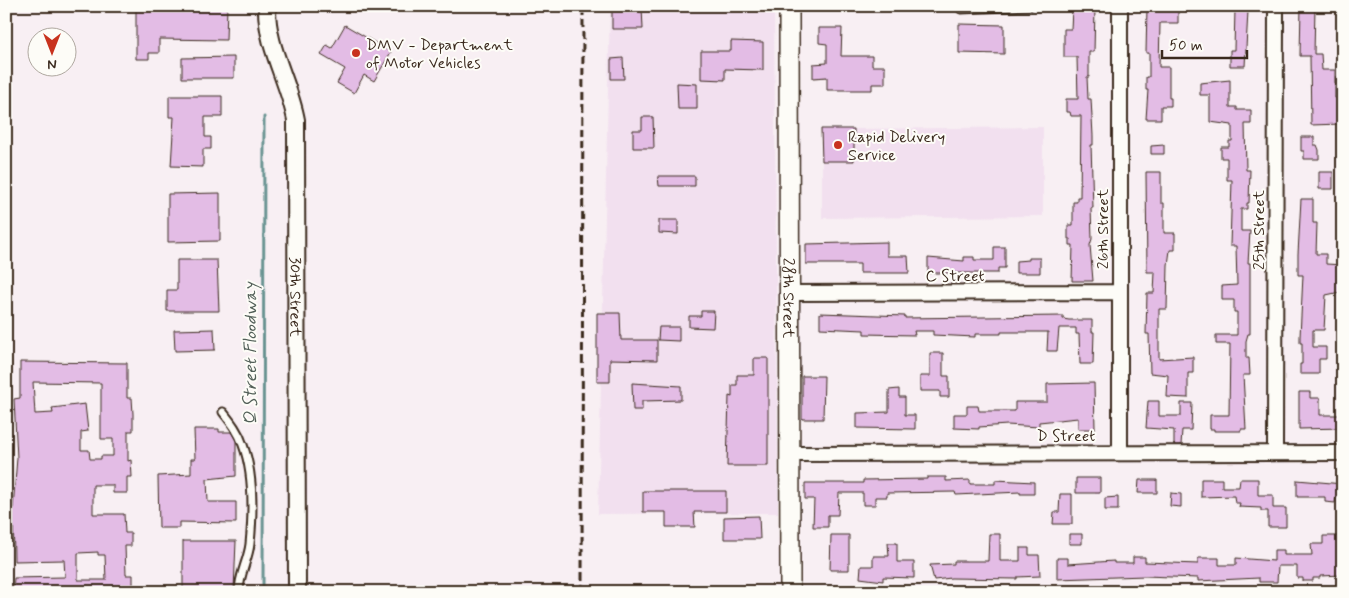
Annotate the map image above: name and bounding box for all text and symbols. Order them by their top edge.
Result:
north arrow [28,28,78,78]
scale bar [1162,28,1246,60]
place label: DMV - Department of Motor Vehicles [366,35,513,74]
text: 50 m [1169,36,1203,56]
marker: DMV - Department of Motor Vehicles [350,47,362,59]
text: N [47,55,57,73]
place label: Rapid Delivery Service [848,127,945,166]
marker: Rapid Delivery Service [832,139,844,151]
street label: 26th Street [1093,188,1114,269]
street label: 25th Street [1249,189,1270,270]
street label: 30th Street [284,257,305,337]
street label: 28th Street [777,258,799,339]
street label: C Street [926,266,984,287]
water label: Q Street Floodway [239,281,263,426]
street label: D Street [1037,426,1095,447]

